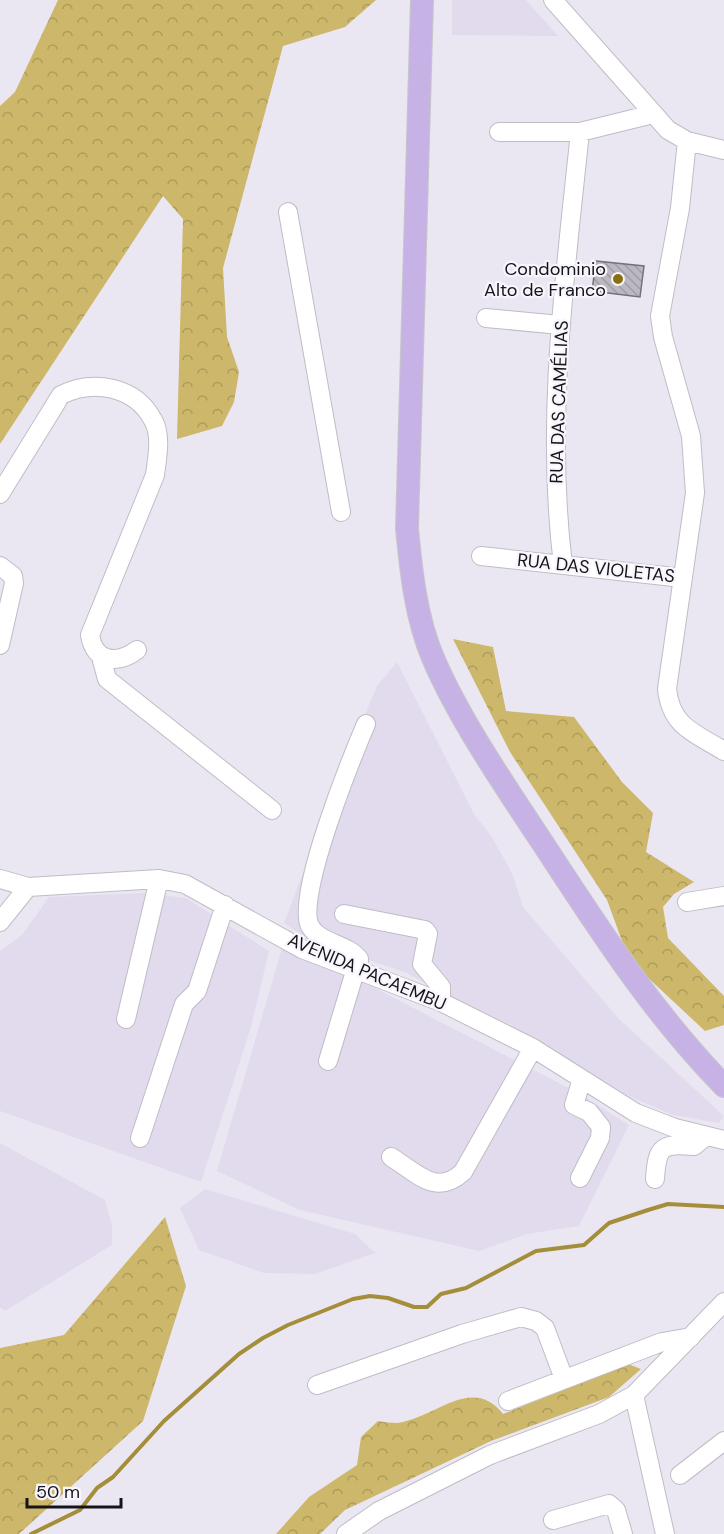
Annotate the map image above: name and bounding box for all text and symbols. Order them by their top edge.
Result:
place label: Condominio Alto de Franco [484,257,606,302]
marker: Condominio Alto de Franco [611,272,625,286]
street label: RUA DAS CAMÉLIAS [544,320,574,484]
street label: RUA DAS VIOLETAS [516,548,676,588]
street label: AVENIDA PACAEMBU [284,928,450,1016]
scale bar [27,1471,122,1509]
text: 50 m [36,1480,80,1504]

